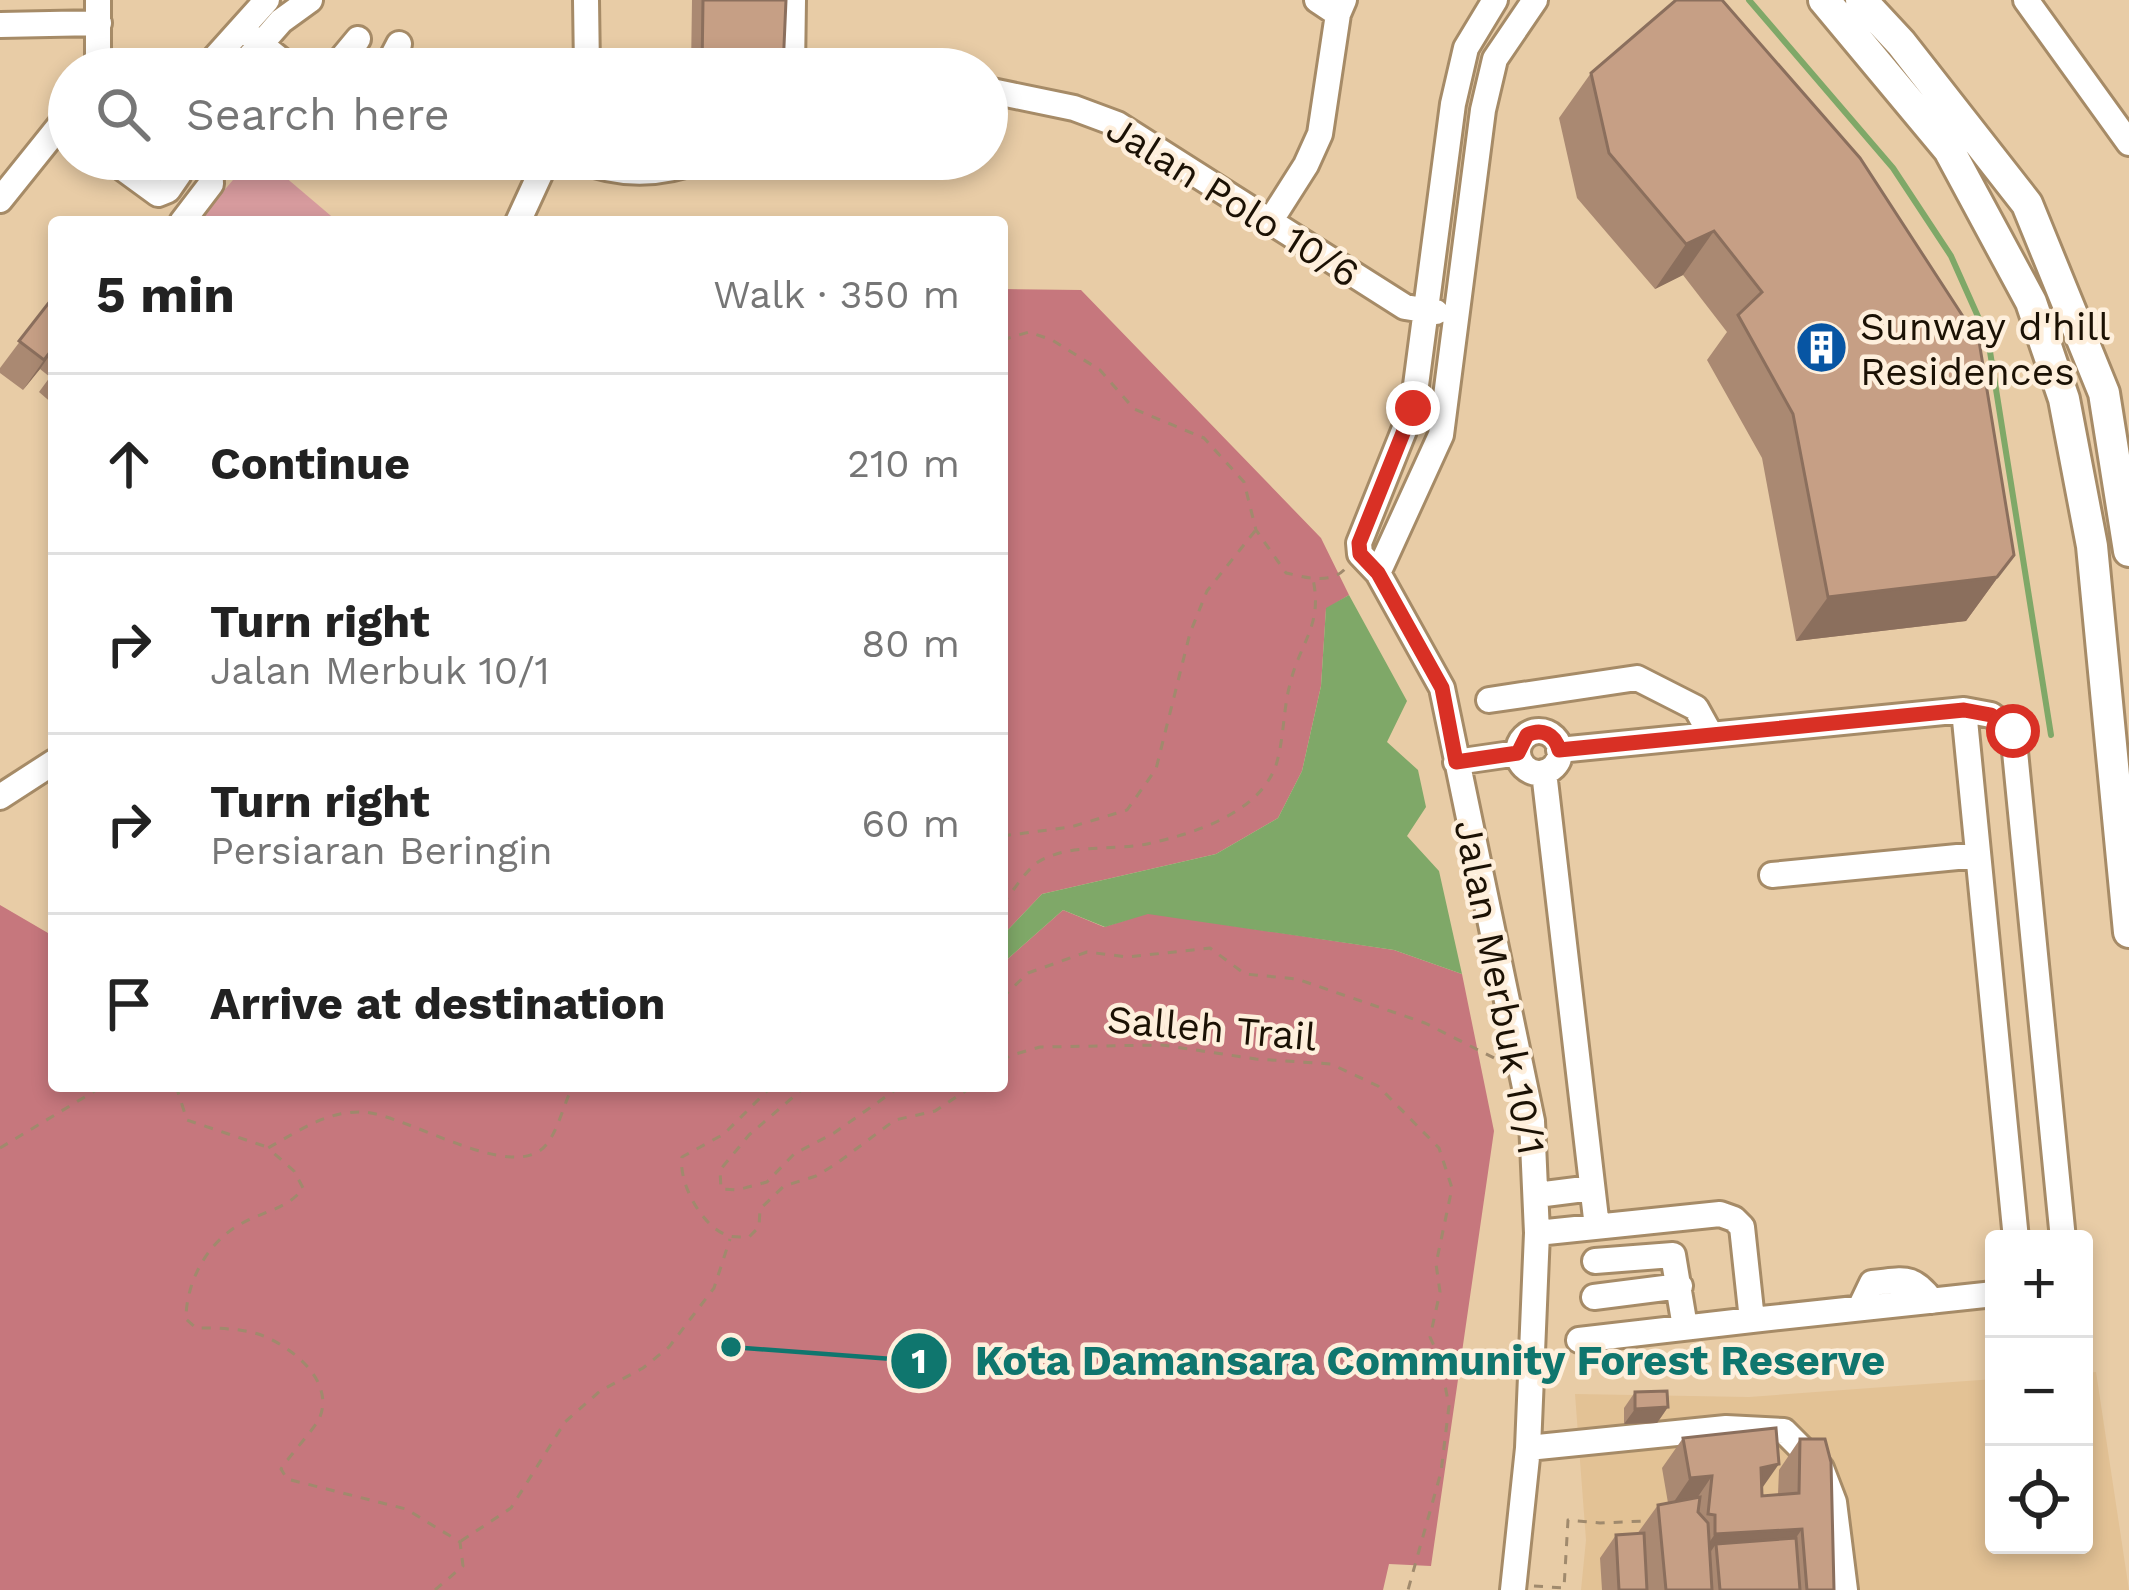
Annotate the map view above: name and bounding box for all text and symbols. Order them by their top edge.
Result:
search box [48,48,1008,180]
icon: search [90,81,156,147]
text: Search here [186,88,450,141]
street label: Jalan Polo 10/6 [1099,105,1367,297]
text: 5 min [96,265,235,324]
text: Walk · 350 m [713,272,960,317]
place label: Sunway d'hill Residences [1860,304,2110,394]
building icon: Sunway d'hill Residences [1793,320,1849,376]
route end [1386,381,1440,435]
icon: ahead [96,431,162,497]
text: Continue [210,437,410,490]
text: 210 m [847,441,960,486]
text: Turn right [210,595,430,648]
icon: right [96,611,162,677]
text: 80 m [861,621,960,666]
text: Jalan Merbuk 10/1 [210,648,550,693]
route start [1986,704,2040,758]
text: Turn right [210,775,430,828]
icon: right [96,791,162,857]
text: 60 m [862,801,960,846]
street label: Jalan Merbuk 10/1 [1445,816,1555,1158]
text: Persiaran Beringin [210,828,553,873]
icon: arrive [96,971,162,1037]
text: Arrive at destination [210,977,665,1030]
street label: Salleh Trail [1105,996,1319,1060]
map controls [1985,1230,2093,1554]
button: + [1985,1230,2093,1338]
callout: Kota Damansara Community Forest Reserve [889,1322,1910,1400]
text: Kota Damansara Community Forest Reserve [975,1336,1885,1385]
button: − [1985,1338,2093,1446]
text: 1 [911,1340,927,1382]
button: locate [1985,1446,2093,1554]

